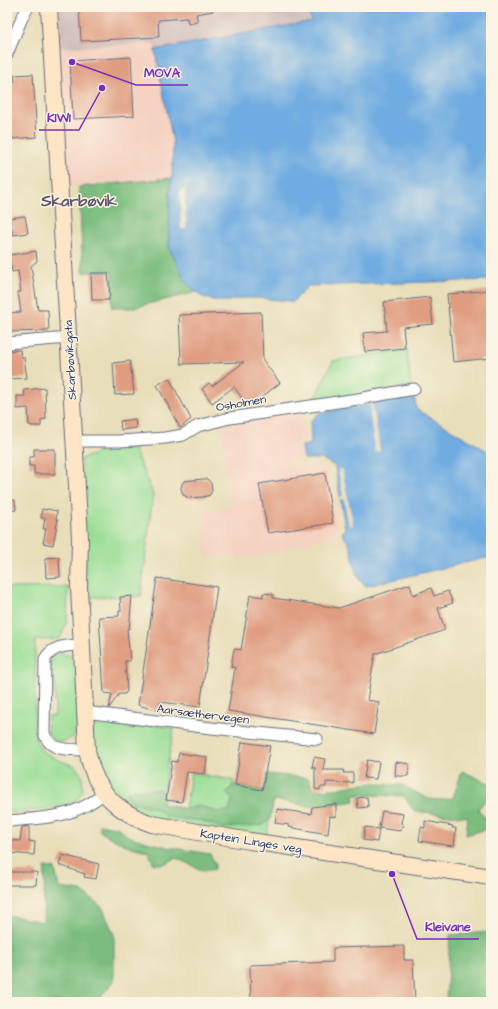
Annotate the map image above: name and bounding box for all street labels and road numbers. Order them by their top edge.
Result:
street label: Skarbøvikgata [60,320,82,400]
street label: Osholmen [215,391,267,416]
street label: Aarsæthervegen [156,700,250,730]
street label: Kaptein Linges veg [199,825,303,859]

